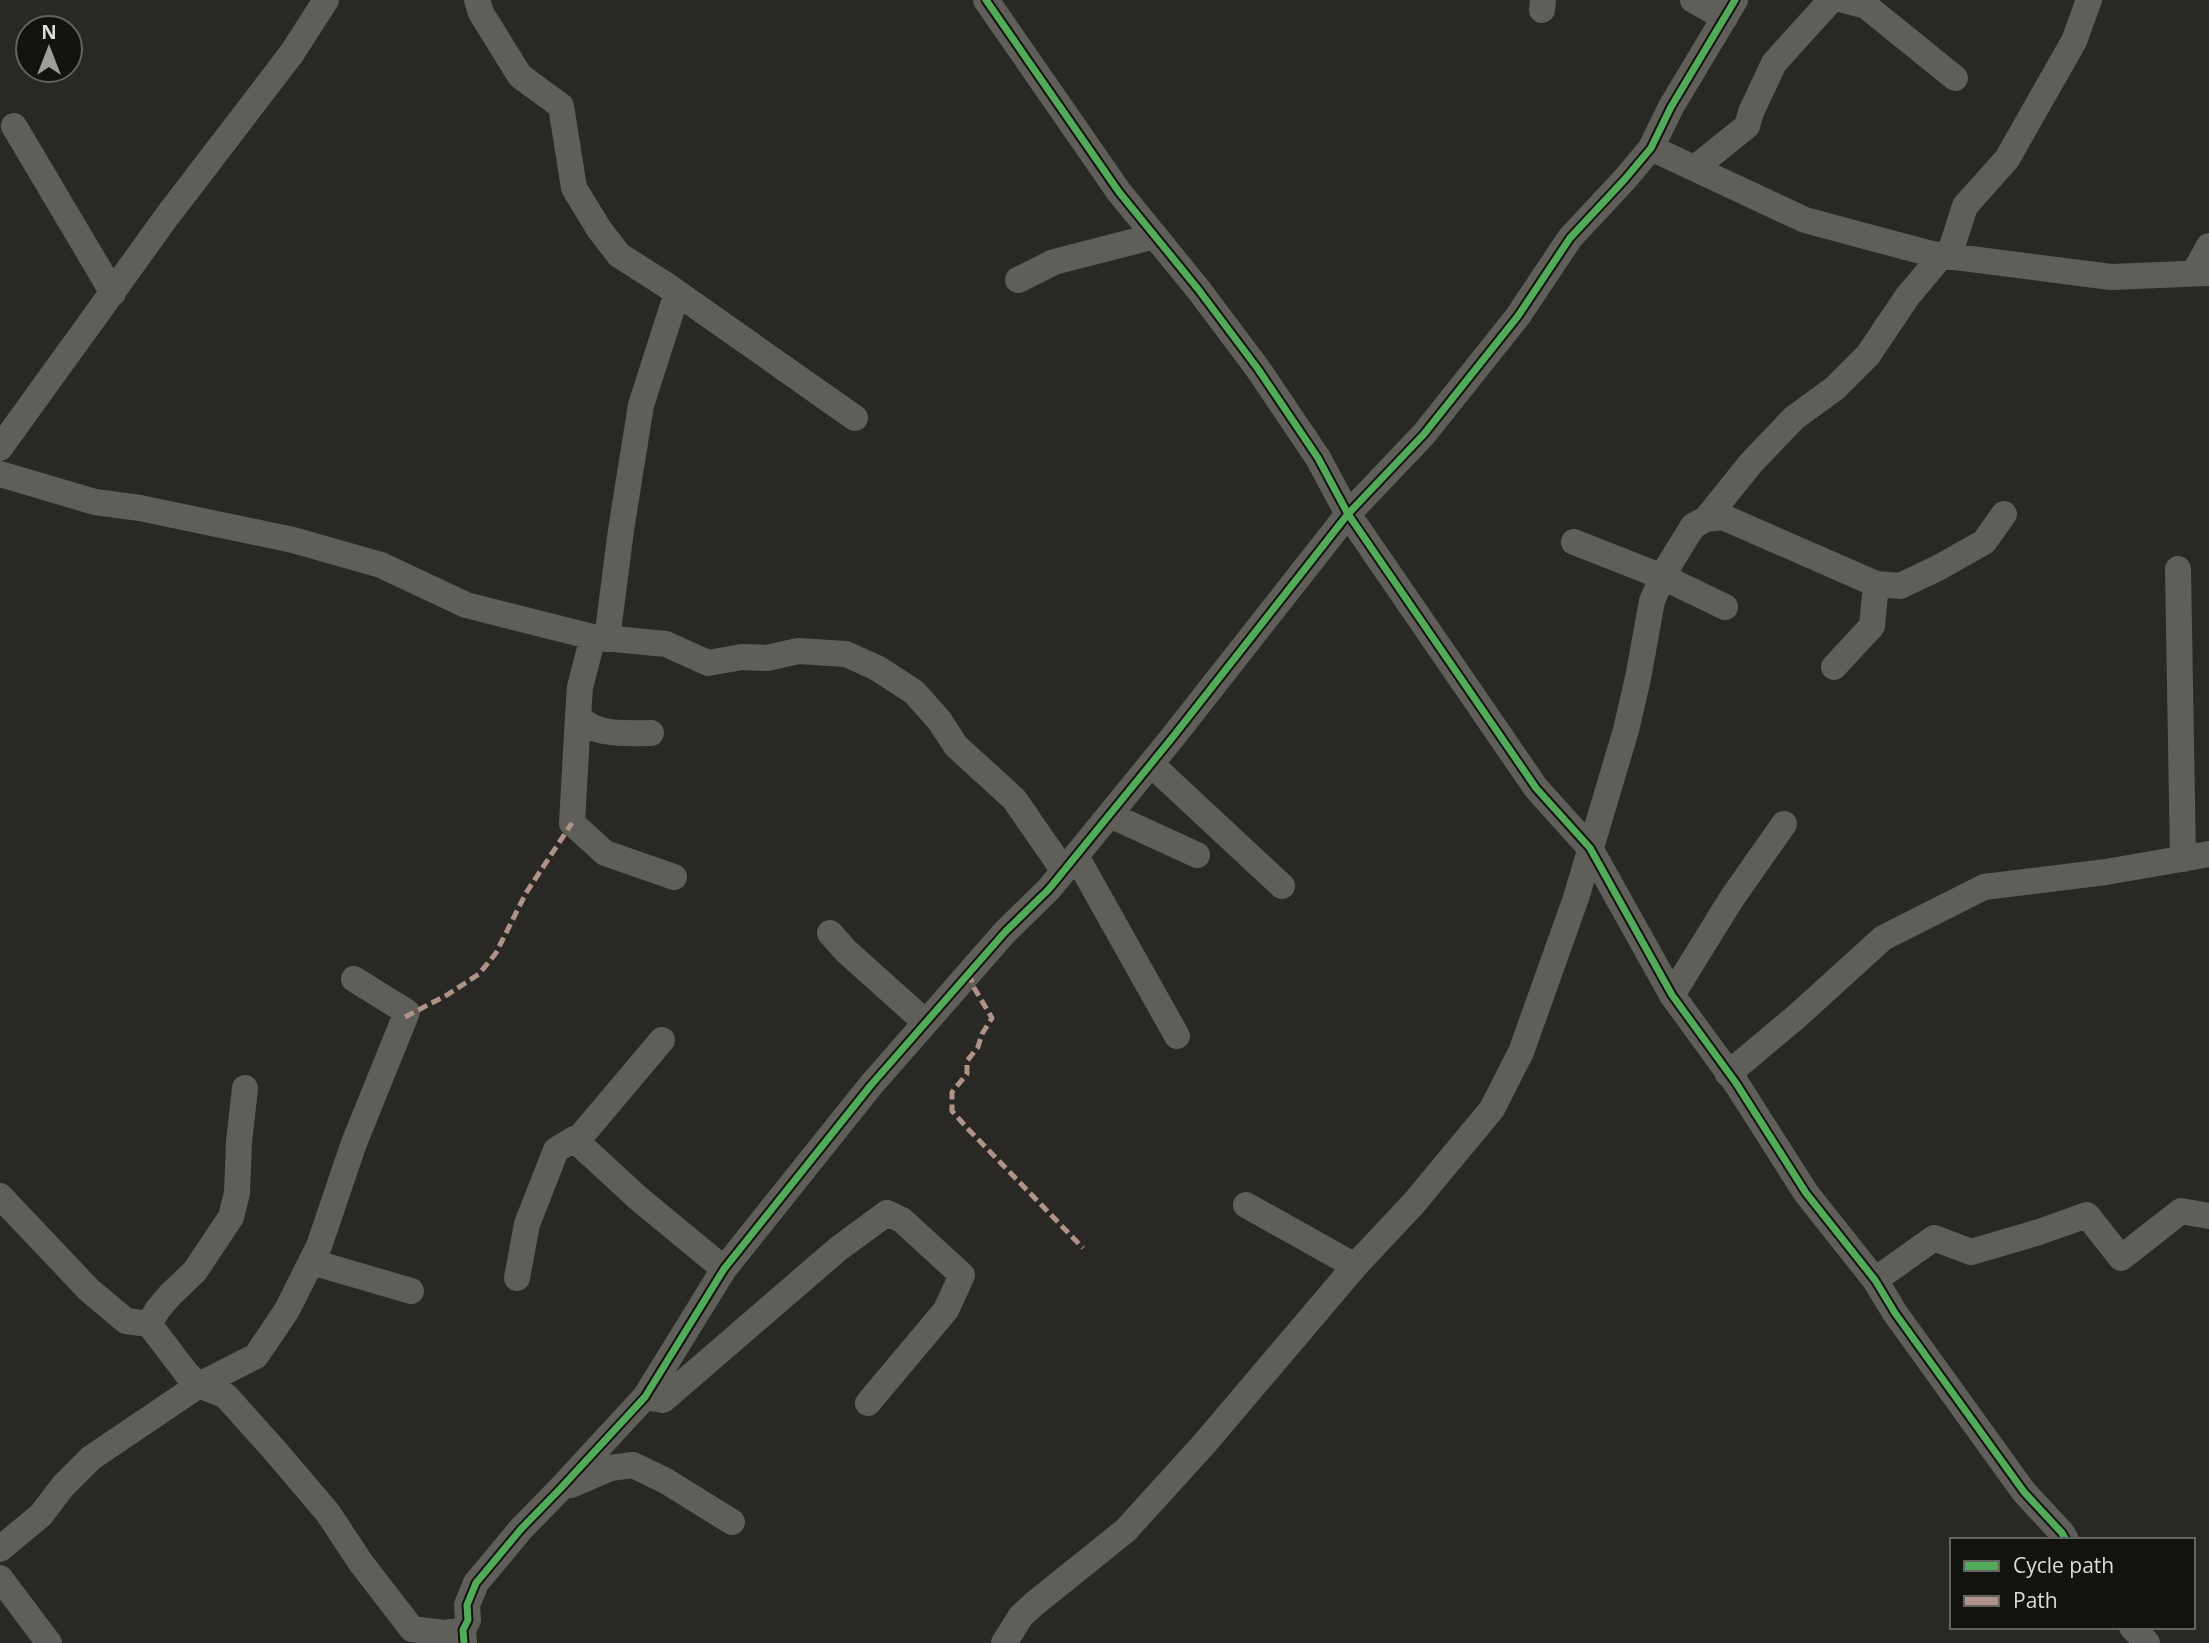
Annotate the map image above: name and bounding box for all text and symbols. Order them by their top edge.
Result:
north arrow [14,14,84,84]
text: N [41,19,57,45]
legend [1950,1538,2195,1629]
text: Cycle path [2013,1551,2114,1579]
text: Path [2013,1586,2058,1614]

